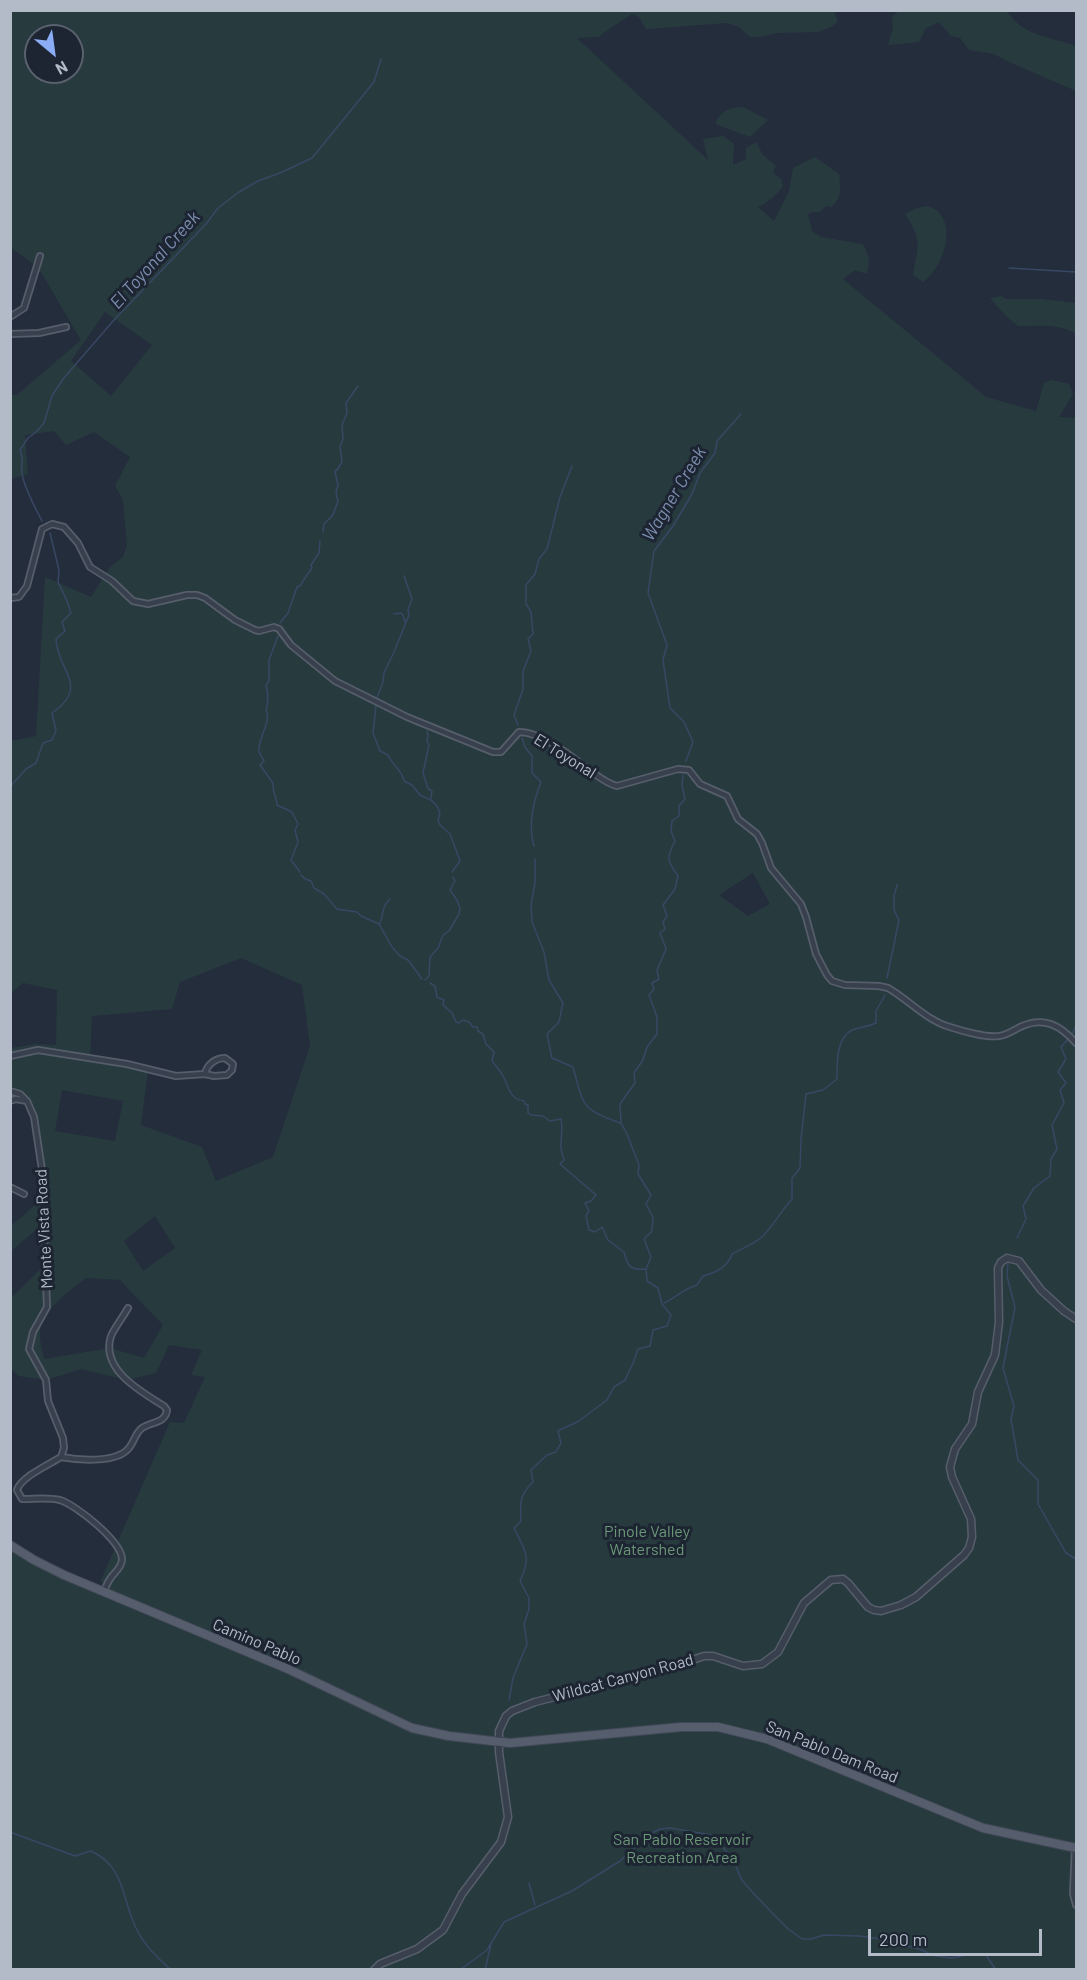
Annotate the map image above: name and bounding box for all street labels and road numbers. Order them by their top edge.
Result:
street label: El Toyonal [531,730,599,782]
street label: Monte Vista Road [31,1169,57,1289]
street label: Camino Pablo [210,1615,304,1669]
street label: Wildcat Canyon Road [550,1650,696,1706]
street label: San Pablo Dam Road [763,1717,901,1787]

